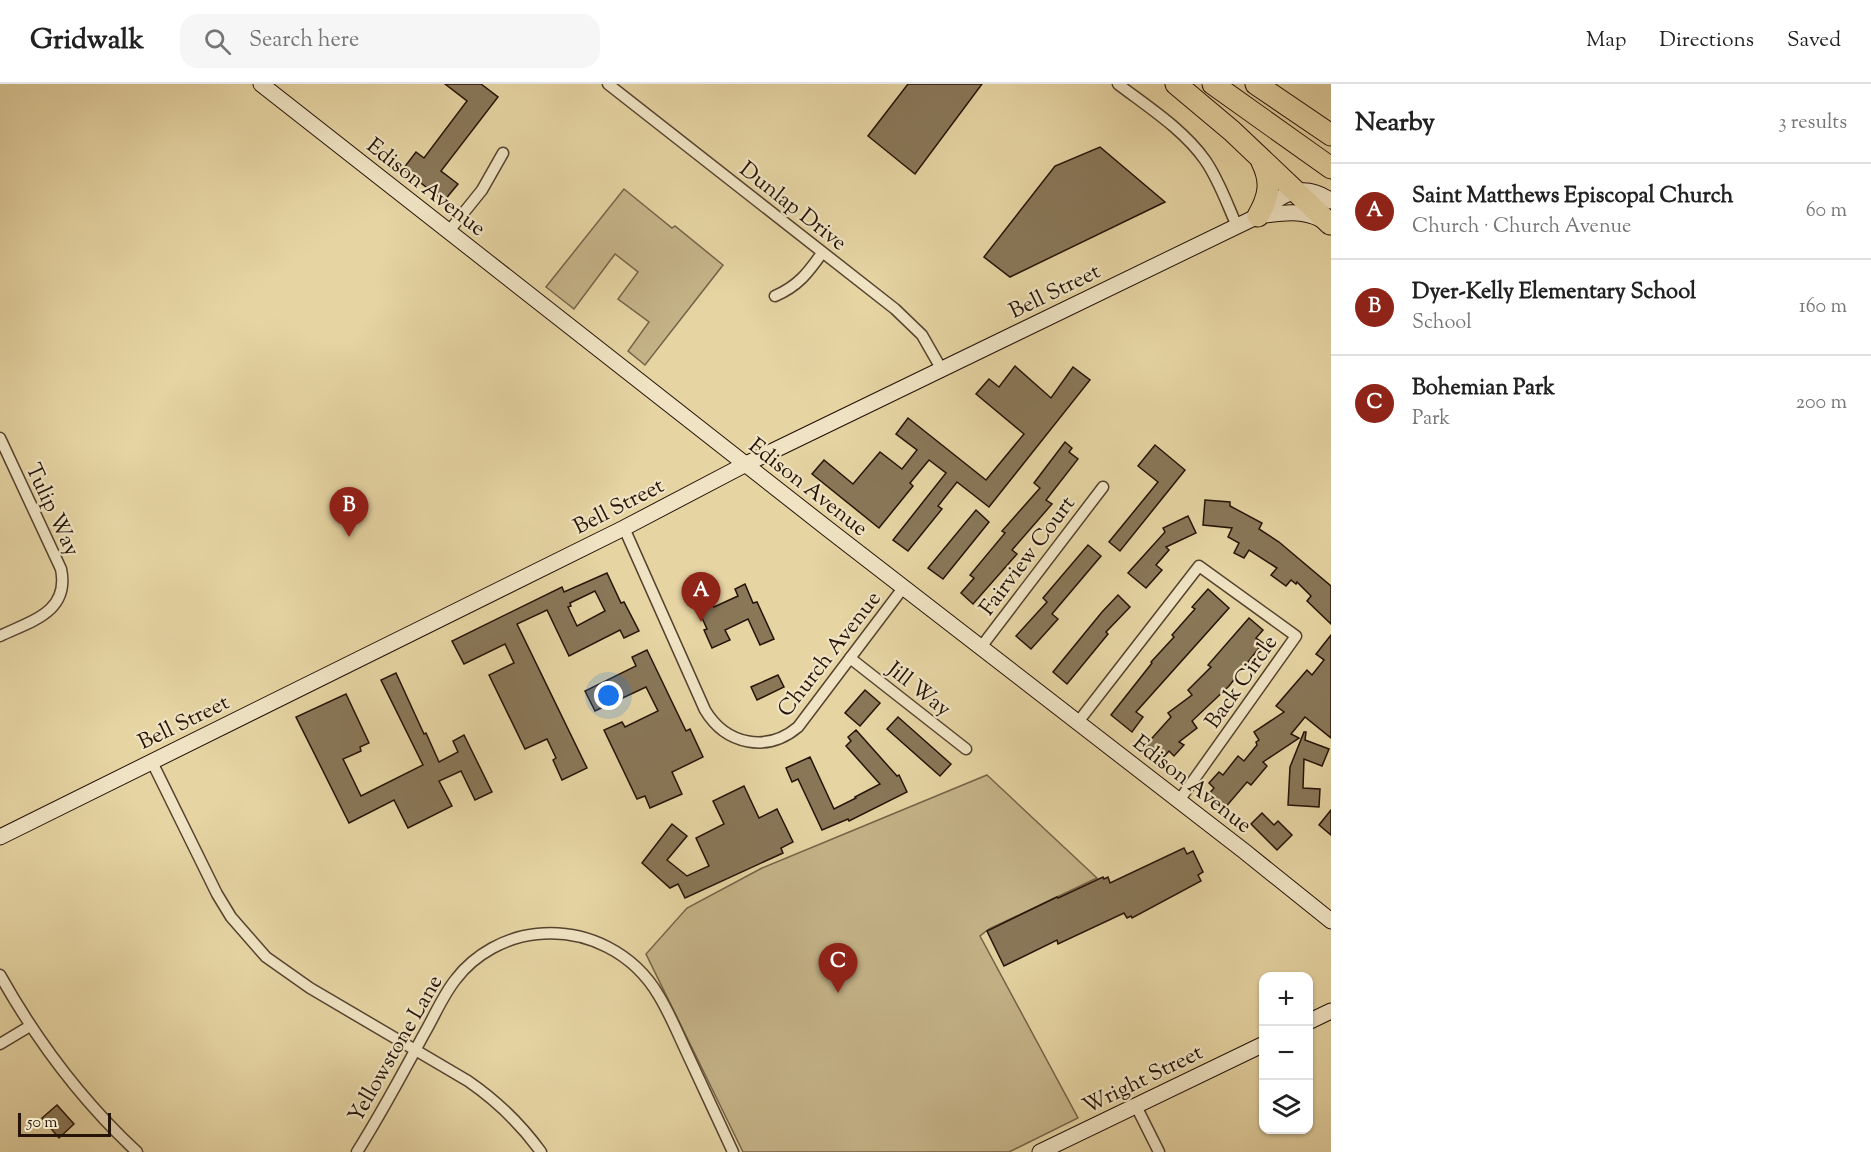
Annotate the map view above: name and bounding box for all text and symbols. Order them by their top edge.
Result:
search box [180,14,600,68]
text: Gridwalk [30,21,144,61]
icon: search [201,25,234,58]
text: Search here [249,25,359,57]
text: Map [1586,26,1626,56]
text: Directions [1659,26,1754,56]
text: Saved [1787,26,1841,56]
text: Nearby [1355,105,1435,142]
text: 3 results [1778,109,1847,138]
street label: Edison Avenue [359,131,492,245]
street label: Dunlap Drive [731,155,853,260]
text: Saint Matthews Episcopal Church [1412,181,1734,213]
text: A [1366,197,1383,226]
text: 60 m [1806,197,1847,226]
text: Church · Church Avenue [1412,213,1631,242]
street label: Bell Street [1004,257,1107,329]
text: Dyer-Kelly Elementary School [1412,277,1696,309]
text: B [1368,293,1381,322]
text: 160 m [1799,293,1847,322]
text: School [1412,309,1472,338]
text: Bohemian Park [1412,373,1555,405]
text: C [1366,389,1383,418]
text: 200 m [1796,389,1847,418]
text: Park [1412,405,1450,434]
street label: Edison Avenue [741,431,874,545]
street label: Tulip Way [16,459,87,562]
street label: Bell Street [569,471,671,544]
pin: B [330,488,368,537]
street label: Fairview Court [973,490,1084,623]
pin: A [682,572,720,622]
street label: Church Avenue [771,585,890,725]
street label: Back Circle [1198,629,1287,736]
street label: Jill Way [879,655,957,726]
your location [594,681,623,710]
street label: Bell Street [133,688,236,760]
street label: Edison Avenue [1125,728,1258,842]
pin: C [818,944,858,993]
street label: Yellowstone Lane [341,970,452,1129]
map controls [1259,972,1313,1134]
button: + [1259,972,1313,1026]
button: − [1259,1026,1313,1080]
street label: Wright Street [1078,1038,1209,1124]
button: layers [1259,1080,1313,1134]
scale bar [18,1110,111,1138]
text: 50 m [27,1112,58,1135]

